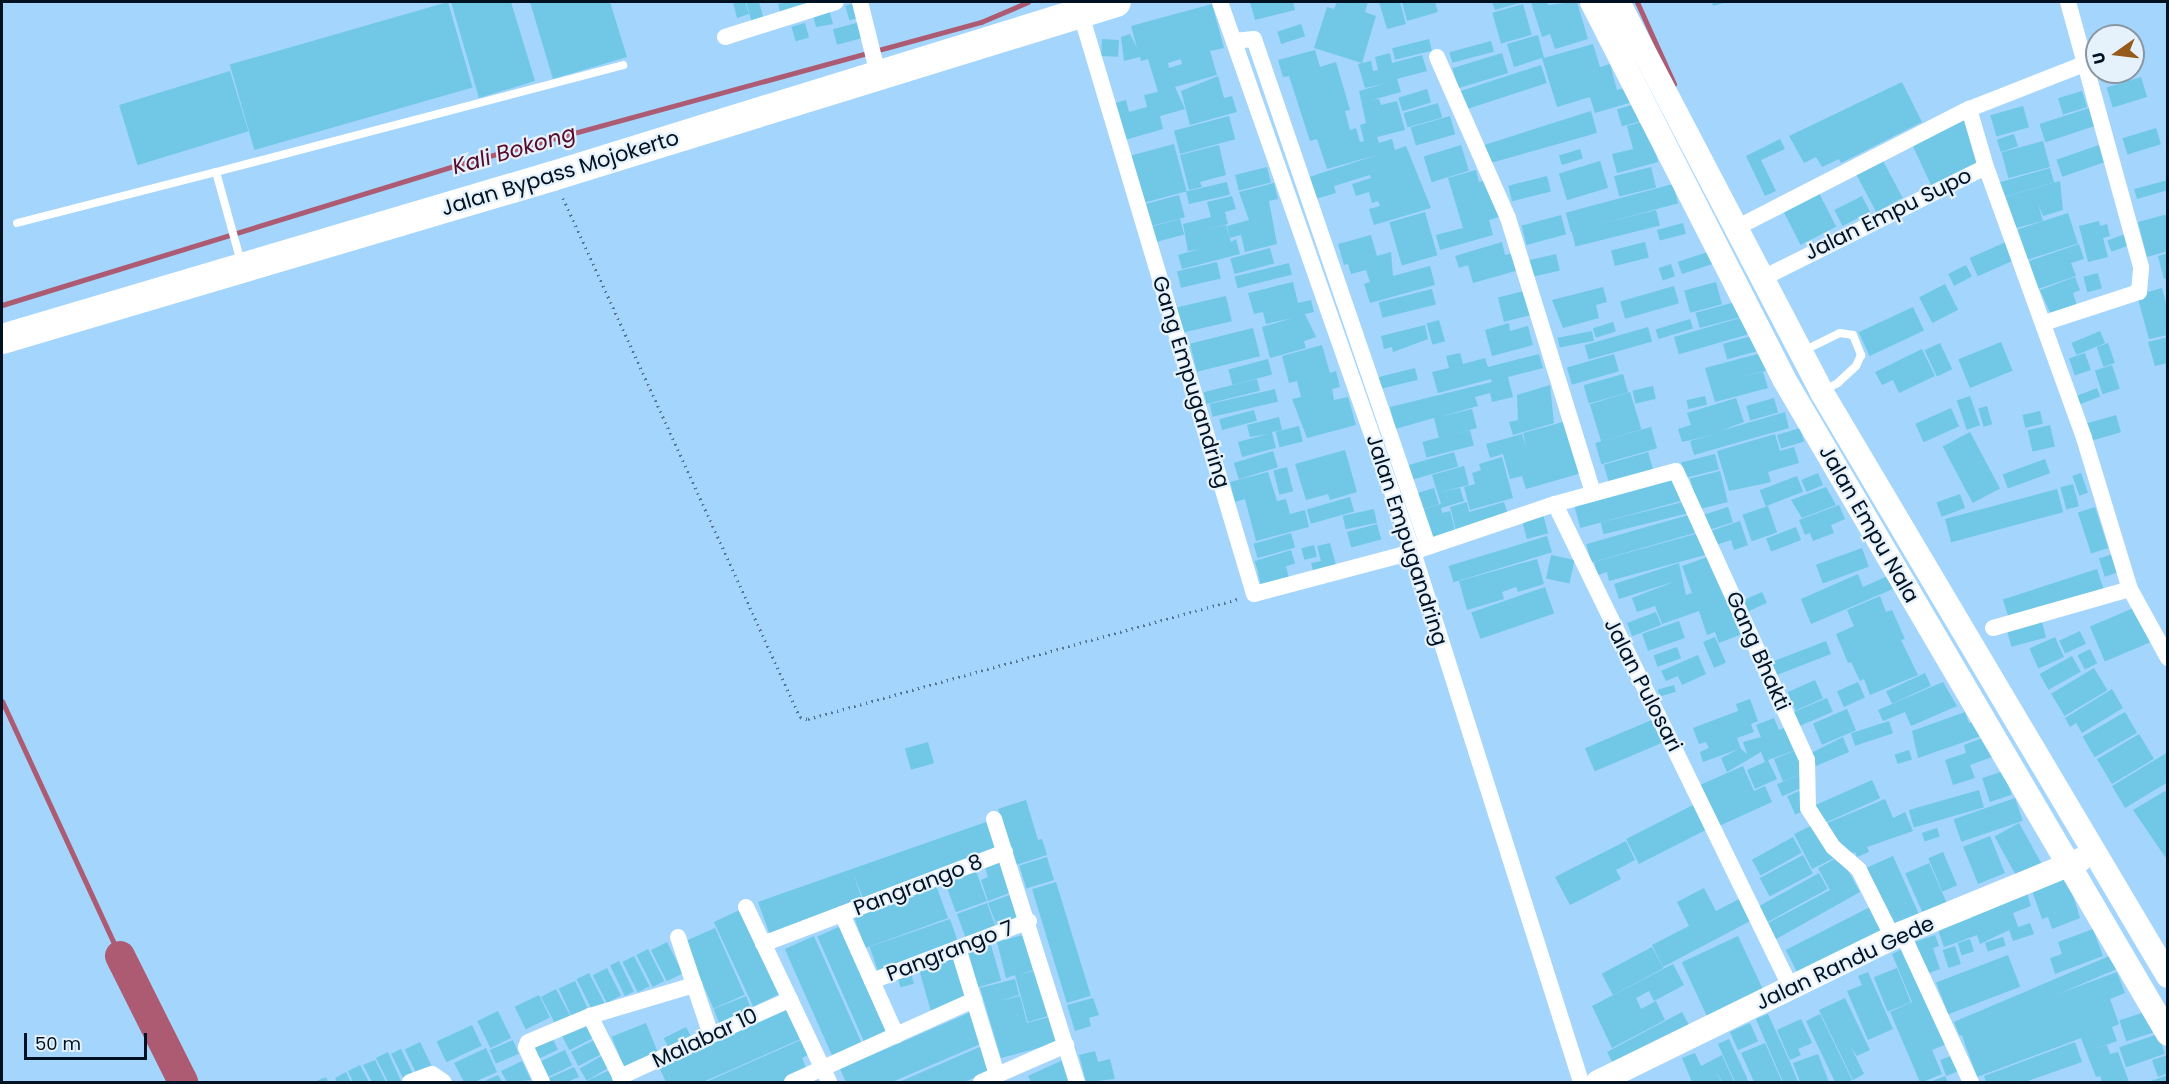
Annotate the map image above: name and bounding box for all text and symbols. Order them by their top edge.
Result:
north arrow [2085,24,2145,84]
text: U [2086,50,2112,66]
water label: Kali Bokong [449,120,579,180]
street label: Jalan Bypass Mojokerto [438,125,682,221]
street label: Jalan Empu Supo [1800,163,1976,265]
street label: Gang Empugandring [1147,273,1235,491]
street label: Jalan Empugandring [1361,431,1453,649]
street label: Jalan Empu Nala [1814,441,1924,607]
street label: Gang Bhakti [1720,587,1796,715]
street label: Jalan Pulosari [1599,614,1687,756]
street label: Pangrango 8 [850,849,986,921]
street label: Jalan Randu Gede [1752,911,1938,1015]
street label: Pangrango 7 [883,915,1017,987]
street label: Malabar 10 [648,1003,762,1073]
scale bar [27,1021,150,1059]
text: 50 m [35,1031,81,1056]

